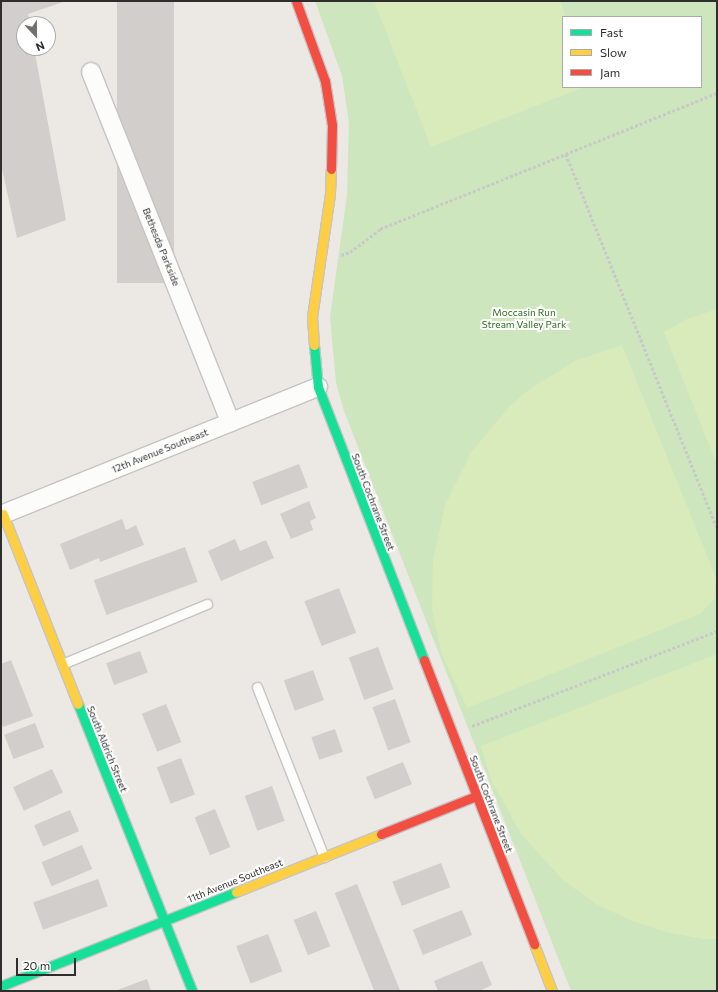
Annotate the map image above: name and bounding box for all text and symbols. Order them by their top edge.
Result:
north arrow [16,16,56,56]
legend [562,16,702,88]
text: Fast [600,25,623,39]
text: N [34,39,47,54]
text: Slow [600,45,627,59]
text: Jam [600,65,620,79]
street label: Bethesda Parkside [140,206,182,288]
park label: Moccasin Run Stream Valley Park [482,306,566,330]
street label: 12th Avenue Southeast [110,426,210,476]
street label: South Cochrane Street [349,452,397,552]
street label: South Aldrich Street [84,704,130,794]
street label: South Cochrane Street [467,754,515,854]
street label: 11th Avenue Southeast [185,856,285,906]
scale bar [18,950,78,976]
text: 20 m [23,958,50,972]

